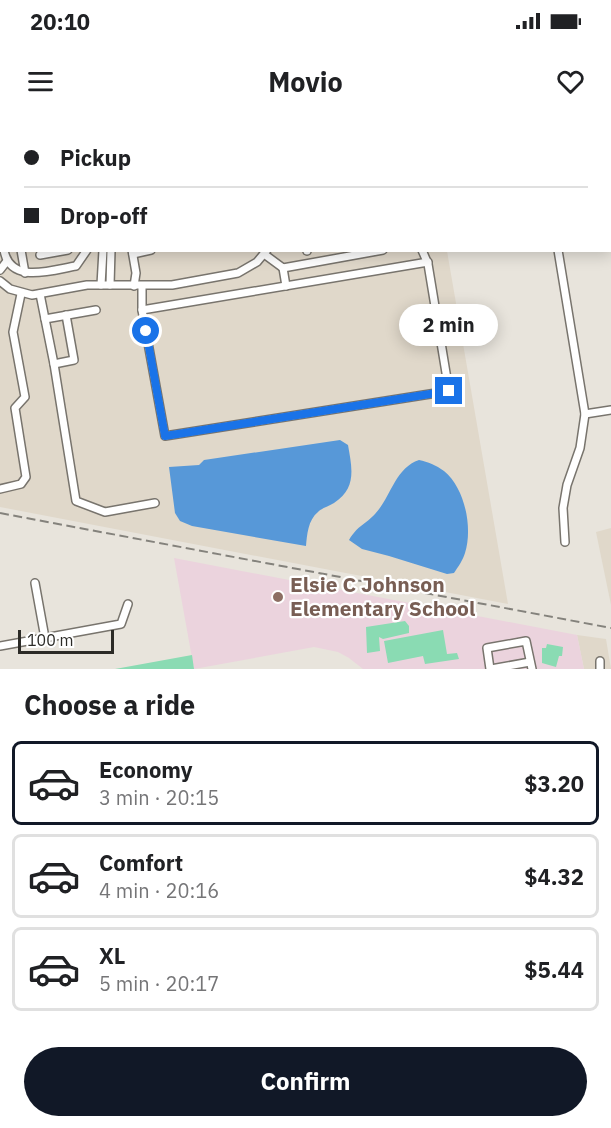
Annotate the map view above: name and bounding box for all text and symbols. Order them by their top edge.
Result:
text: 20:10 [30,7,90,36]
text: Movio [268,64,343,99]
icon: menu [24,65,57,98]
icon: heart [554,65,587,98]
text: Pickup [60,143,131,172]
text: Drop-off [60,201,147,230]
callout: 2 min [400,304,498,346]
text: 2 min [422,311,475,338]
route start [132,317,159,344]
route end [435,377,462,404]
place label: Elsie C Johnson Elementary School [290,570,475,622]
marker: Elsie C Johnson Elementary School [271,590,285,604]
scale bar [18,627,114,654]
text: 100 m [27,630,74,650]
text: Choose a ride [24,687,195,722]
text: Economy [99,755,193,784]
icon: car [27,756,81,810]
text: $3.20 [524,769,584,798]
text: 3 min · 20:15 [99,784,219,811]
text: Comfort [99,848,183,877]
icon: car [27,849,81,903]
text: $4.32 [524,862,584,891]
text: 4 min · 20:16 [99,877,219,904]
text: XL [99,941,125,970]
icon: car [27,942,81,996]
text: $5.44 [524,955,584,984]
text: 5 min · 20:17 [99,970,219,997]
button: Confirm [24,1047,587,1116]

